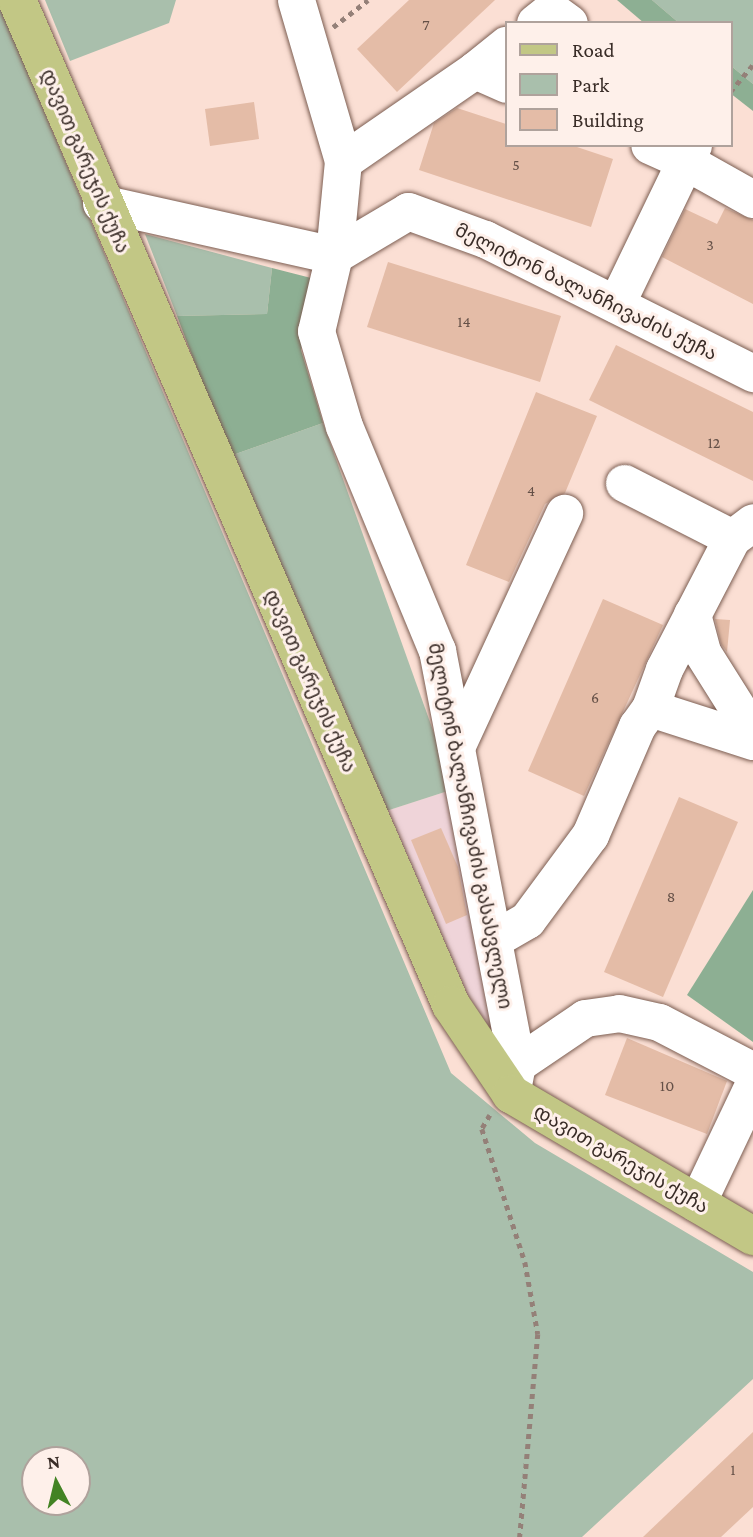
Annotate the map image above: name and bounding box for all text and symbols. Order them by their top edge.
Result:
house number: 7 [422,15,430,35]
legend [504,21,732,147]
text: Road [572,38,615,62]
street label: დავით გარეჯის ქუჩა [36,66,134,256]
text: Park [572,73,609,97]
text: Building [572,108,644,132]
house number: 5 [512,155,520,175]
street label: მელიტონ ბალანჩივაძის ქუჩა [451,219,721,365]
house number: 3 [706,235,714,255]
house number: 14 [457,312,471,332]
house number: 12 [708,433,720,453]
house number: 4 [527,481,535,501]
street label: დავით გარეჯის ქუჩა [259,586,361,776]
street label: მელიტონ ბალანჩივაძის გასასვლელი [423,641,517,1011]
house number: 6 [591,688,599,708]
house number: 8 [667,887,675,907]
house number: 10 [660,1076,674,1096]
street label: დავით გარეჯის ქუჩა [530,1100,712,1218]
north arrow [21,1446,91,1516]
text: N [46,1450,61,1473]
house number: 1 [730,1460,736,1480]

